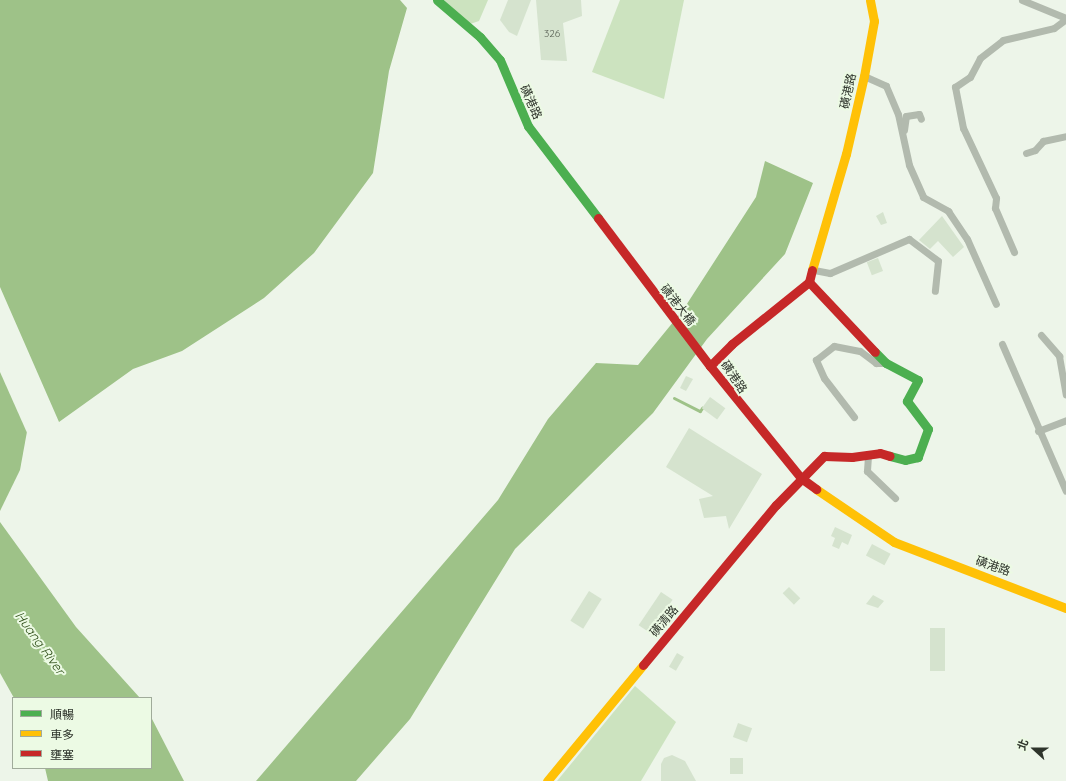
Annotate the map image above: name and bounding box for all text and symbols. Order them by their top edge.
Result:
house number: 326 [544,28,560,40]
street label: 磺港路 [837,72,859,110]
street label: 磺港路 [517,83,545,121]
street label: 磺港大橋 [658,282,698,328]
street label: 磺港路 [718,358,750,396]
street label: 磺港路 [974,553,1012,579]
street label: 磺清路 [647,603,681,639]
water label: Huang River [12,608,68,678]
legend [12,697,152,769]
text: 順暢 [50,707,74,722]
text: 車多 [50,727,74,742]
north arrow [1014,729,1054,769]
text: 北 [1014,737,1031,752]
text: 壅塞 [50,747,74,762]

